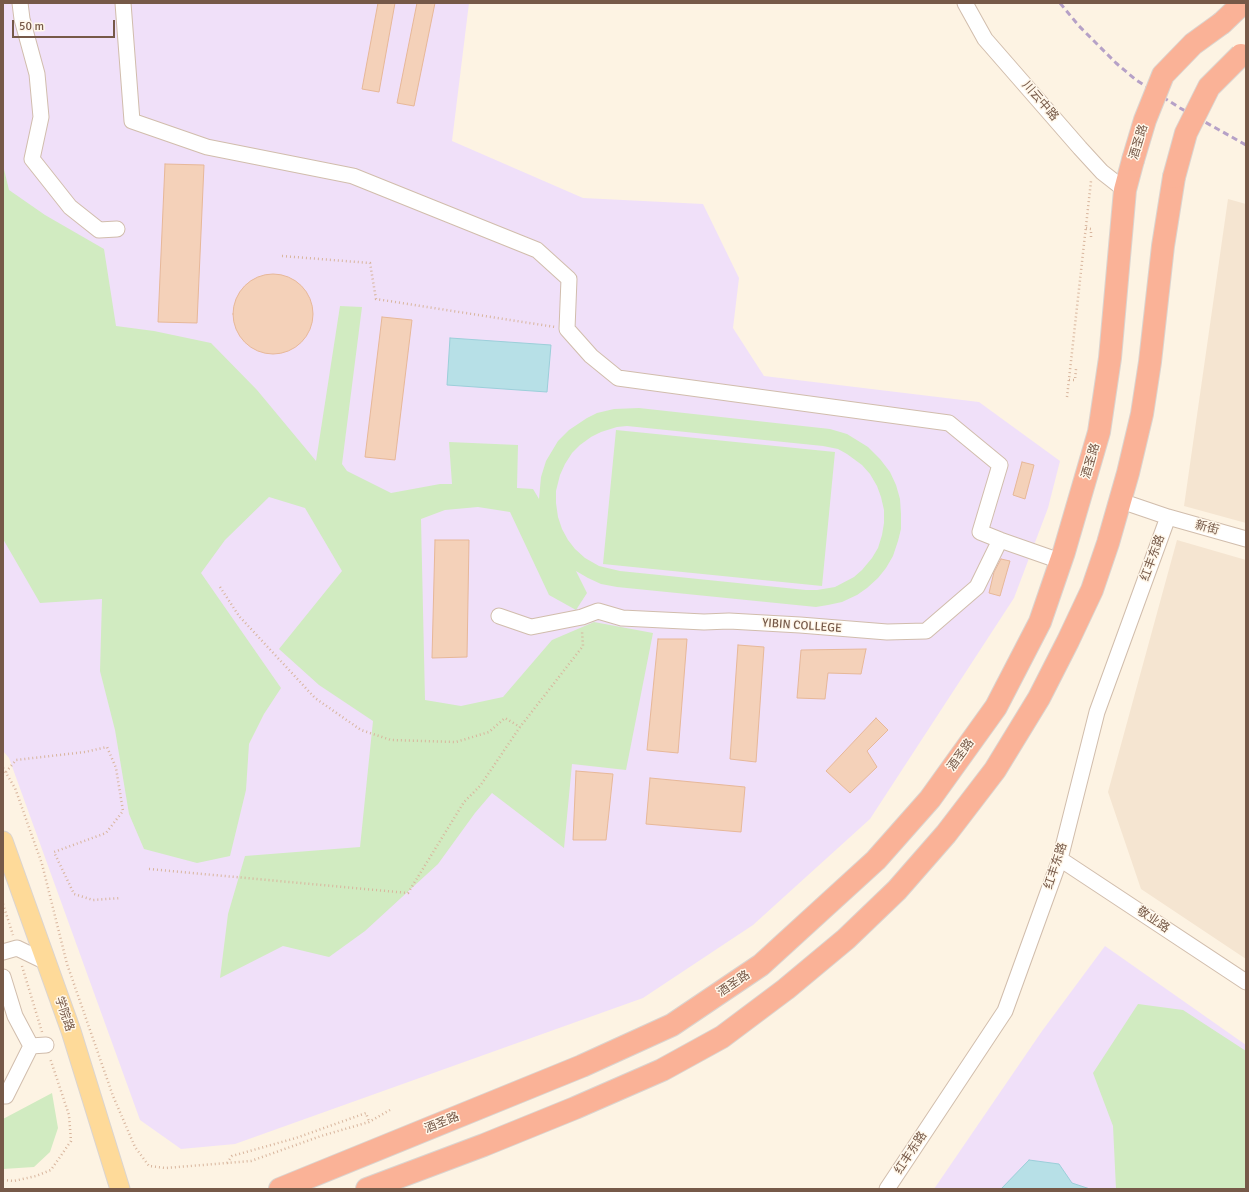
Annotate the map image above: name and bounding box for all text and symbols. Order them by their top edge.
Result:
scale bar [14,12,117,38]
text: 50 m [19,19,44,34]
street label: 川云中路 [1019,78,1061,124]
street label: 酒圣路 [1127,123,1151,161]
street label: 酒圣路 [1079,442,1103,480]
street label: 新街 [1194,518,1220,538]
street label: 红丰东路 [1138,533,1168,583]
street label: YIBIN COLLEGE [762,616,842,636]
street label: 酒圣路 [945,736,977,774]
street label: 红丰东路 [1042,841,1070,891]
street label: 敬业路 [1134,904,1172,936]
street label: 酒圣路 [715,968,753,1000]
street label: 学院路 [51,995,77,1033]
street label: 酒圣路 [423,1110,461,1136]
street label: 红丰东路 [892,1129,930,1177]

